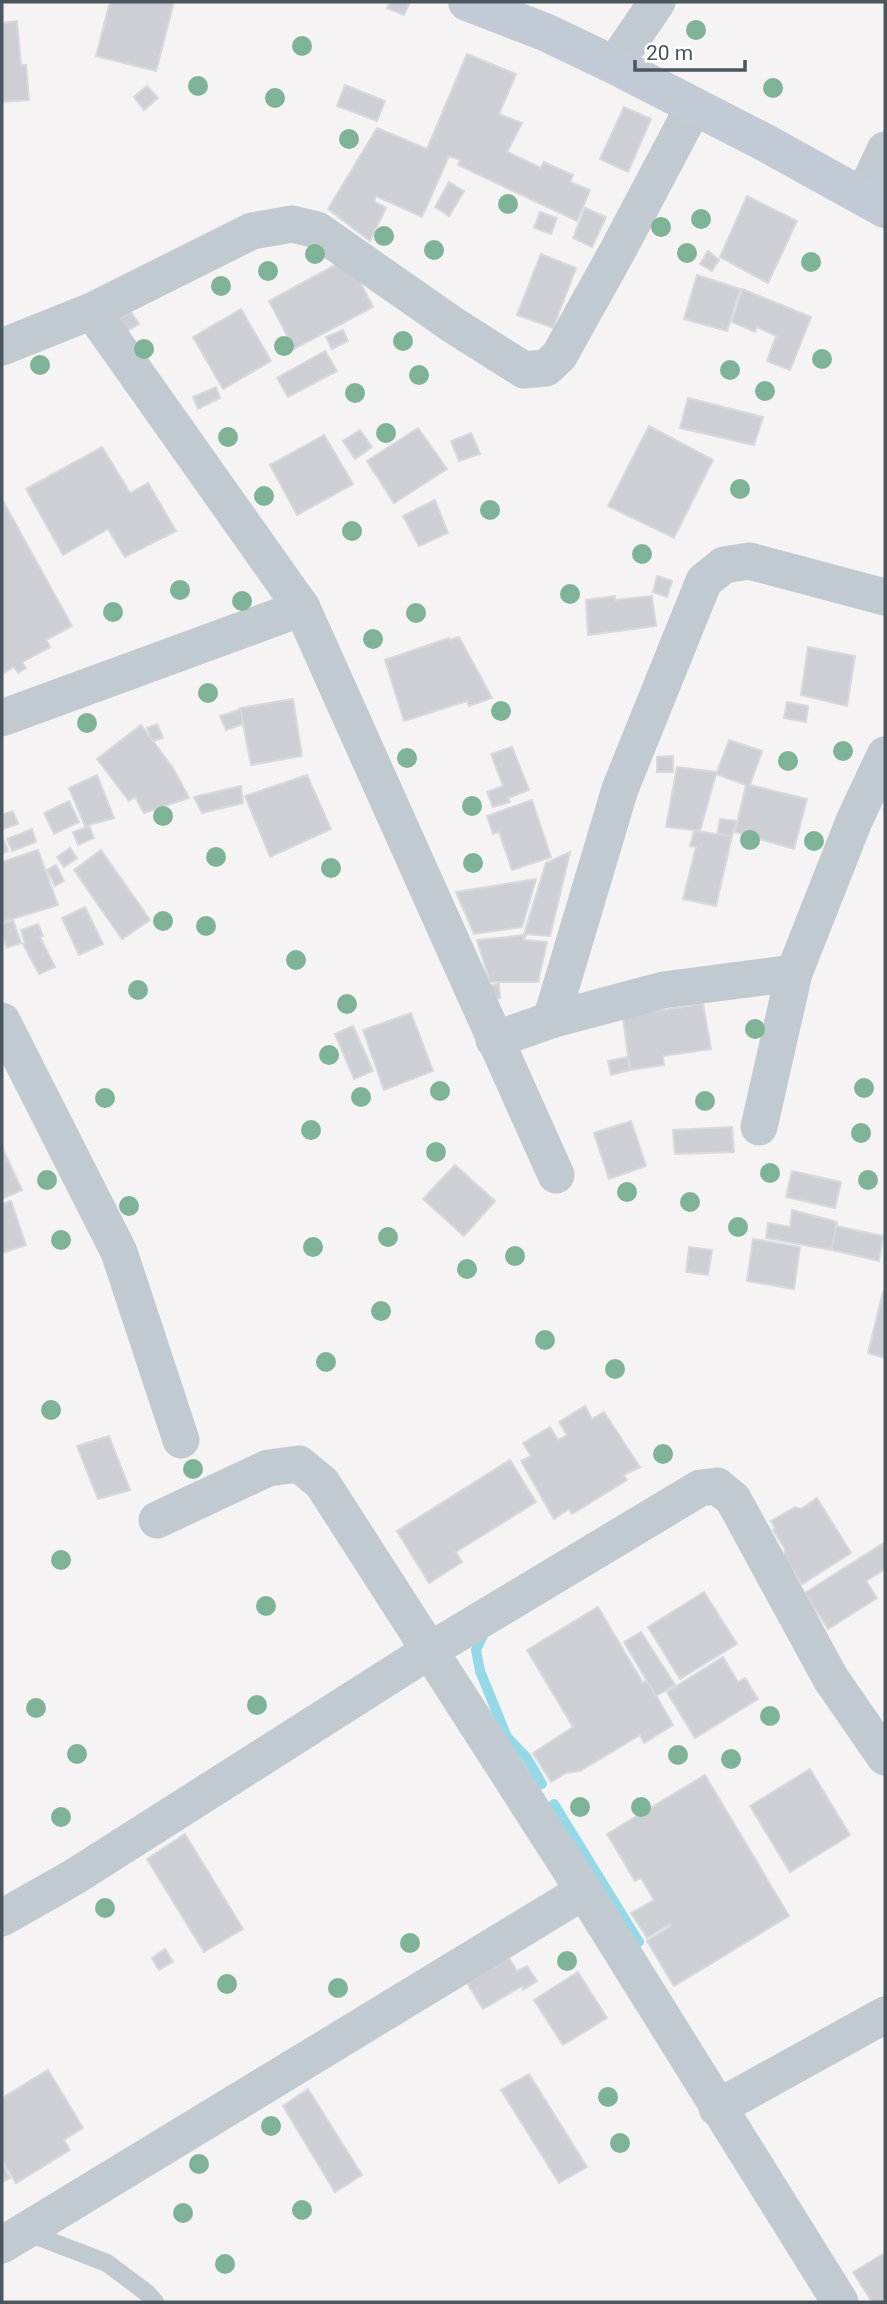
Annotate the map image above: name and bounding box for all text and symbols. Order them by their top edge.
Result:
scale bar [635,28,745,72]
text: 20 m [646,41,693,65]

